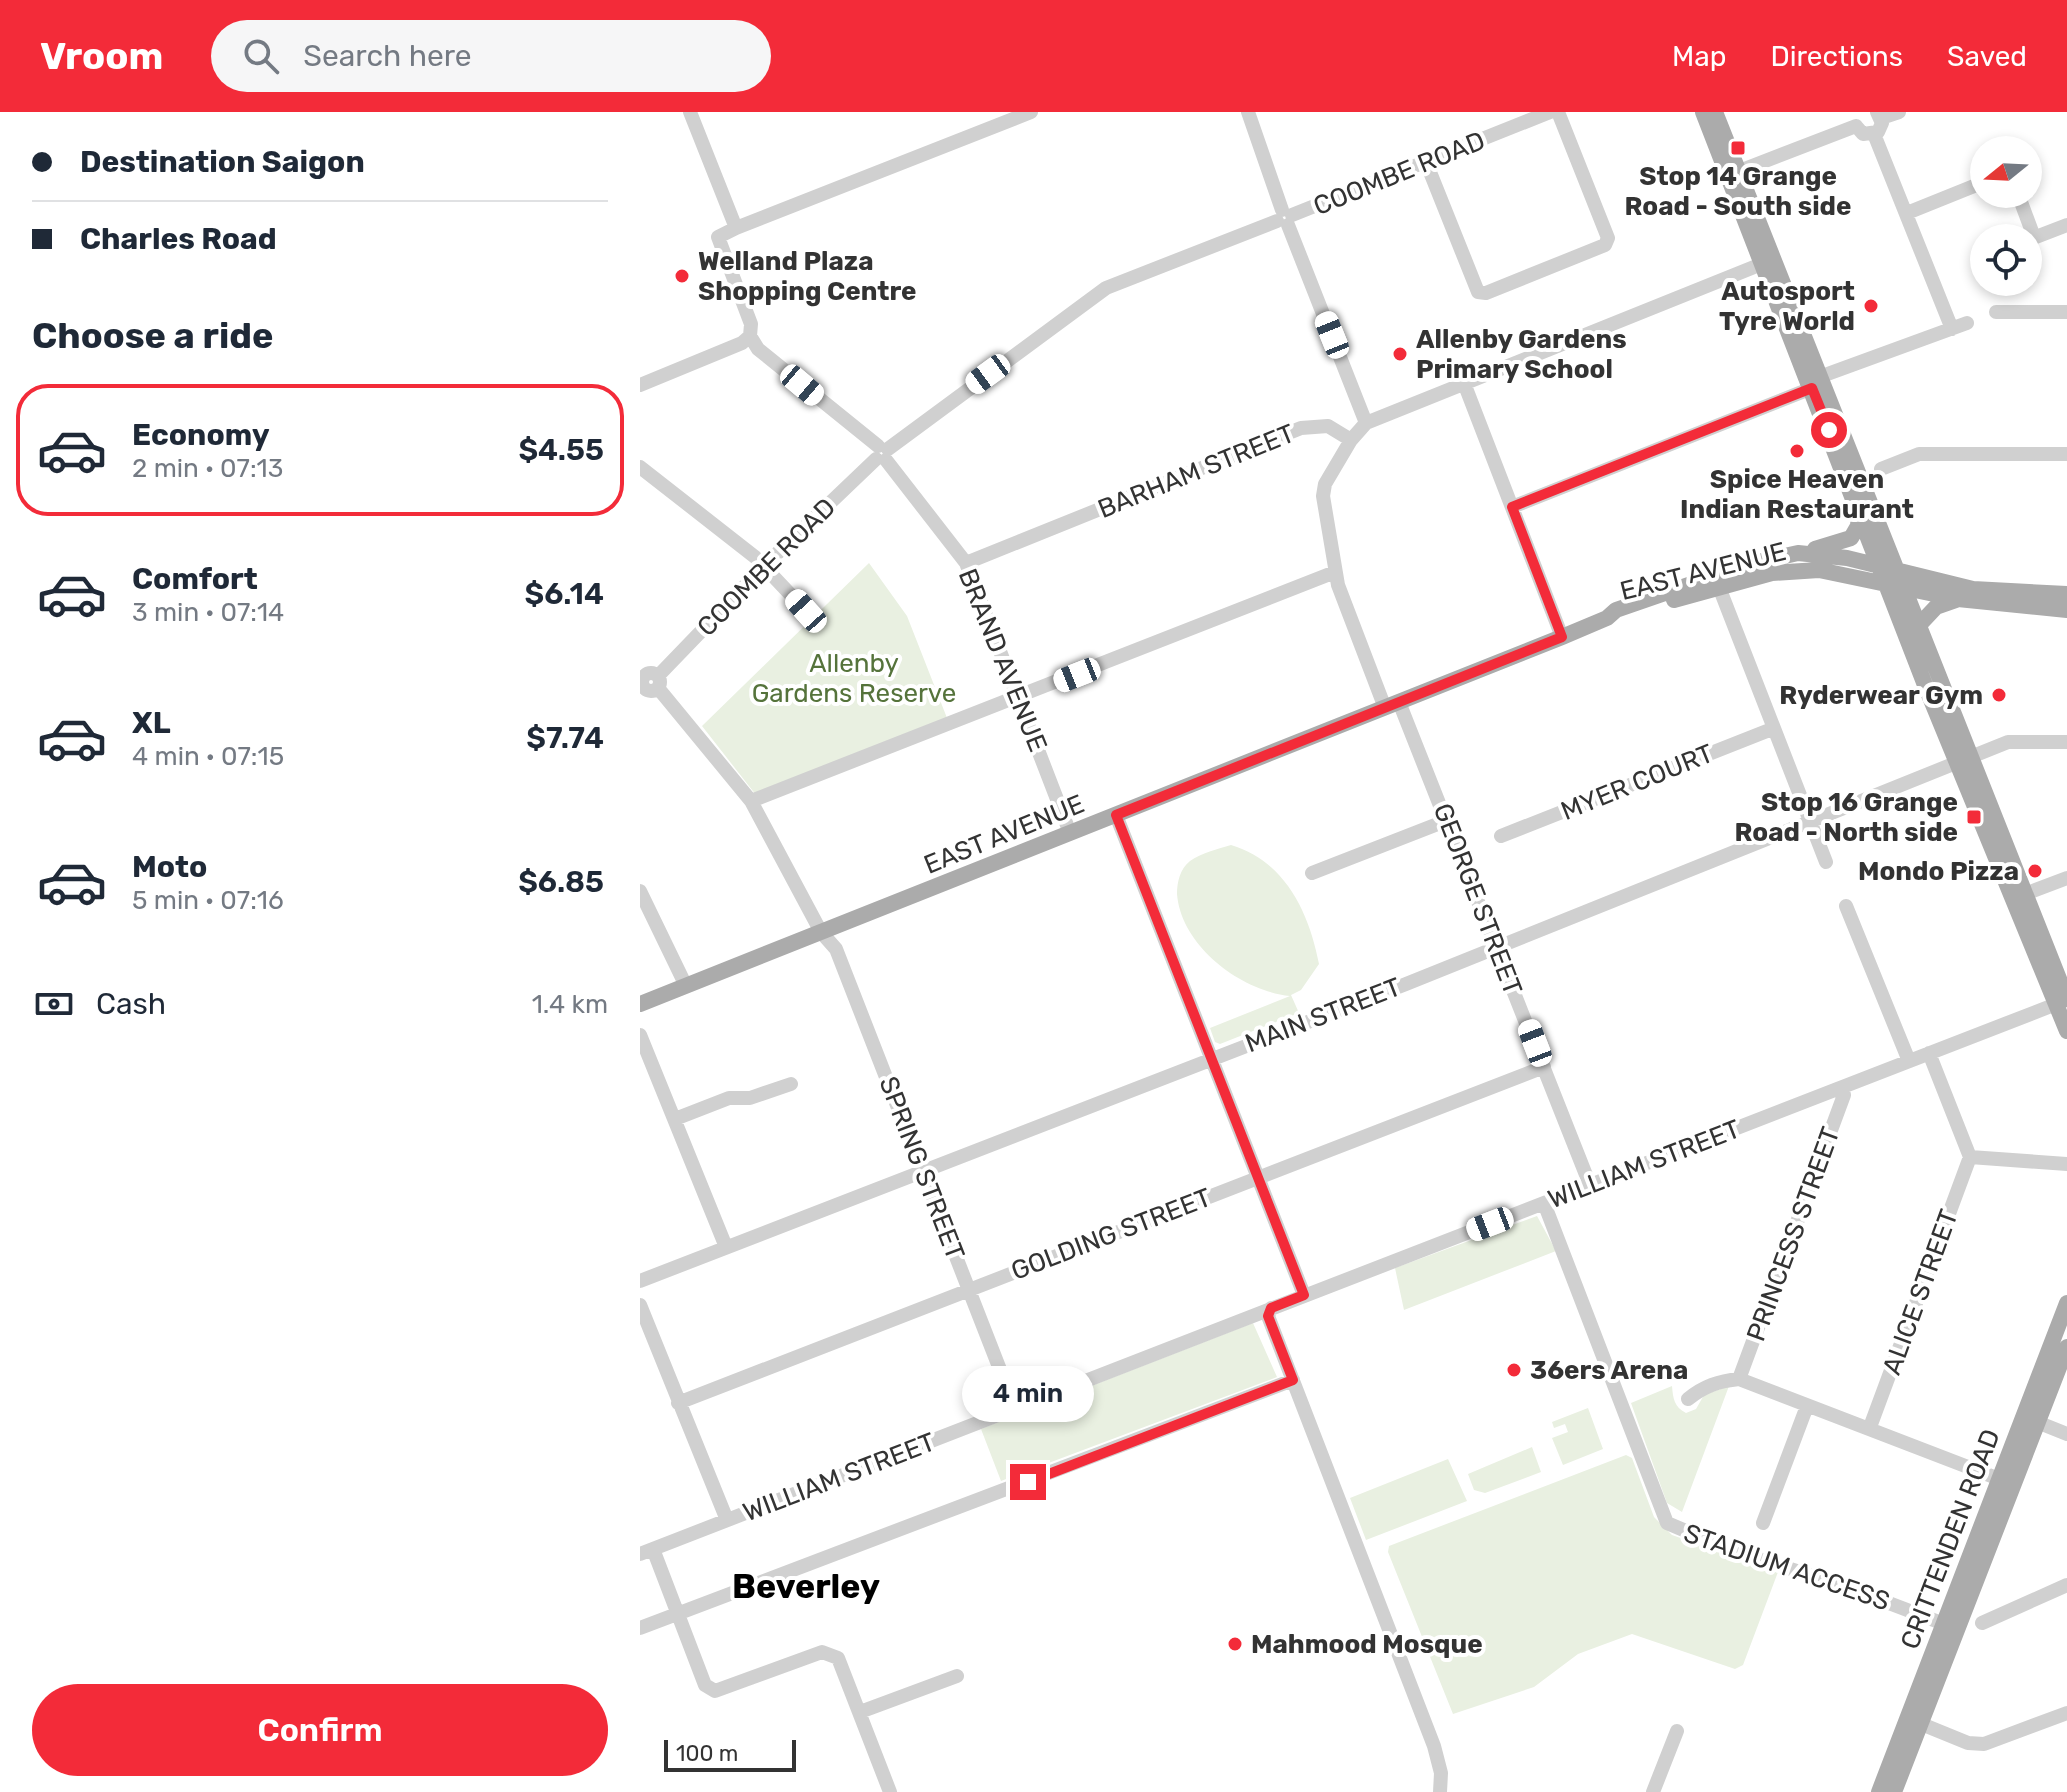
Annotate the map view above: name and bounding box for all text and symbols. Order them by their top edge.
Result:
search box [211,20,771,92]
text: Vroom [40,33,163,79]
icon: search [239,34,283,78]
text: Search here [303,38,472,74]
text: Map [1672,40,1726,73]
text: Directions [1770,40,1903,73]
text: Saved [1947,40,2027,73]
street label: COOMBE ROAD [1309,125,1489,222]
north arrow [1970,136,2042,208]
map controls [1970,136,2042,296]
marker: Stop 14 Grange Road - South side [1729,139,1747,157]
text: Destination Saigon [80,144,365,180]
place label: Stop 14 Grange Road - South side [1625,161,1851,222]
text: Charles Road [80,221,277,257]
button: locate [1970,224,2042,296]
place label: Welland Plaza Shopping Centre [698,246,917,307]
marker: Welland Plaza Shopping Centre [673,267,691,285]
place label: Autosport Tyre World [1719,276,1855,337]
marker: Autosport Tyre World [1862,297,1880,315]
car [1312,308,1352,362]
text: Choose a ride [32,314,273,357]
place label: Allenby Gardens Primary School [1416,324,1627,385]
marker: Allenby Gardens Primary School [1391,345,1409,363]
car [962,350,1014,398]
car [776,360,828,410]
route start [1811,412,1847,448]
icon: car [36,414,108,486]
text: Economy [132,417,270,453]
street label: BARHAM STREET [1093,418,1299,525]
text: $4.55 [518,432,604,468]
marker: Spice Heaven Indian Restaurant [1788,442,1806,460]
text: 2 min · 07:13 [132,453,283,484]
place label: Spice Heaven Indian Restaurant [1680,464,1914,525]
street label: COOMBE ROAD [691,492,842,643]
street label: EAST AVENUE [1617,536,1789,607]
icon: car [36,558,108,630]
text: Comfort [132,561,258,597]
street label: BRAND AVENUE [952,564,1053,756]
text: $6.14 [525,576,604,612]
car [781,585,831,637]
text: 3 min · 07:14 [132,597,284,628]
park label: Allenby Gardens Reserve [752,648,956,709]
car [1050,655,1104,695]
place label: Ryderwear Gym [1779,680,1983,711]
marker: Ryderwear Gym [1990,686,2008,704]
icon: car [36,702,108,774]
text: XL [132,705,171,741]
text: $7.74 [526,720,604,756]
street label: MYER COURT [1556,738,1718,827]
text: 4 min · 07:15 [132,741,284,772]
place label: Stop 16 Grange Road - North side [1734,787,1958,848]
street label: EAST AVENUE [920,788,1089,881]
street label: GEORGE STREET [1427,799,1528,999]
marker: Stop 16 Grange Road - North side [1965,808,1983,826]
icon: car [36,846,108,918]
text: Moto [132,849,207,885]
place label: Mondo Pizza [1858,856,2019,887]
marker: Mondo Pizza [2026,862,2044,880]
text: $6.85 [518,864,604,900]
text: 5 min · 07:16 [132,885,284,916]
street label: MAIN STREET [1241,972,1405,1059]
icon: cash [32,982,76,1026]
text: Cash [96,986,166,1022]
text: 1.4 km [532,989,608,1020]
car [1515,1016,1555,1070]
street label: SPRING STREET [872,1072,971,1264]
street label: WILLIAM STREET [1544,1114,1745,1215]
street label: PRINCESS STREET [1740,1123,1847,1345]
street label: GOLDING STREET [1007,1182,1216,1287]
car [1463,1204,1517,1244]
street label: ALICE STREET [1876,1205,1965,1379]
place label: 36ers Arena [1530,1355,1688,1386]
marker: 36ers Arena [1505,1361,1523,1379]
callout: 4 min [962,1366,1094,1422]
text: 4 min [993,1378,1063,1409]
street label: CRITTENDEN ROAD [1894,1425,2007,1654]
street label: WILLIAM STREET [739,1427,940,1528]
route end [1010,1464,1046,1500]
street label: STADIUM ACCESS [1680,1518,1894,1617]
district label: Beverley [732,1566,880,1607]
place label: Mahmood Mosque [1251,1629,1483,1660]
marker: Mahmood Mosque [1226,1635,1244,1653]
button: Confirm [32,1684,608,1776]
scale bar [664,1736,796,1772]
text: 100 m [676,1740,738,1767]

